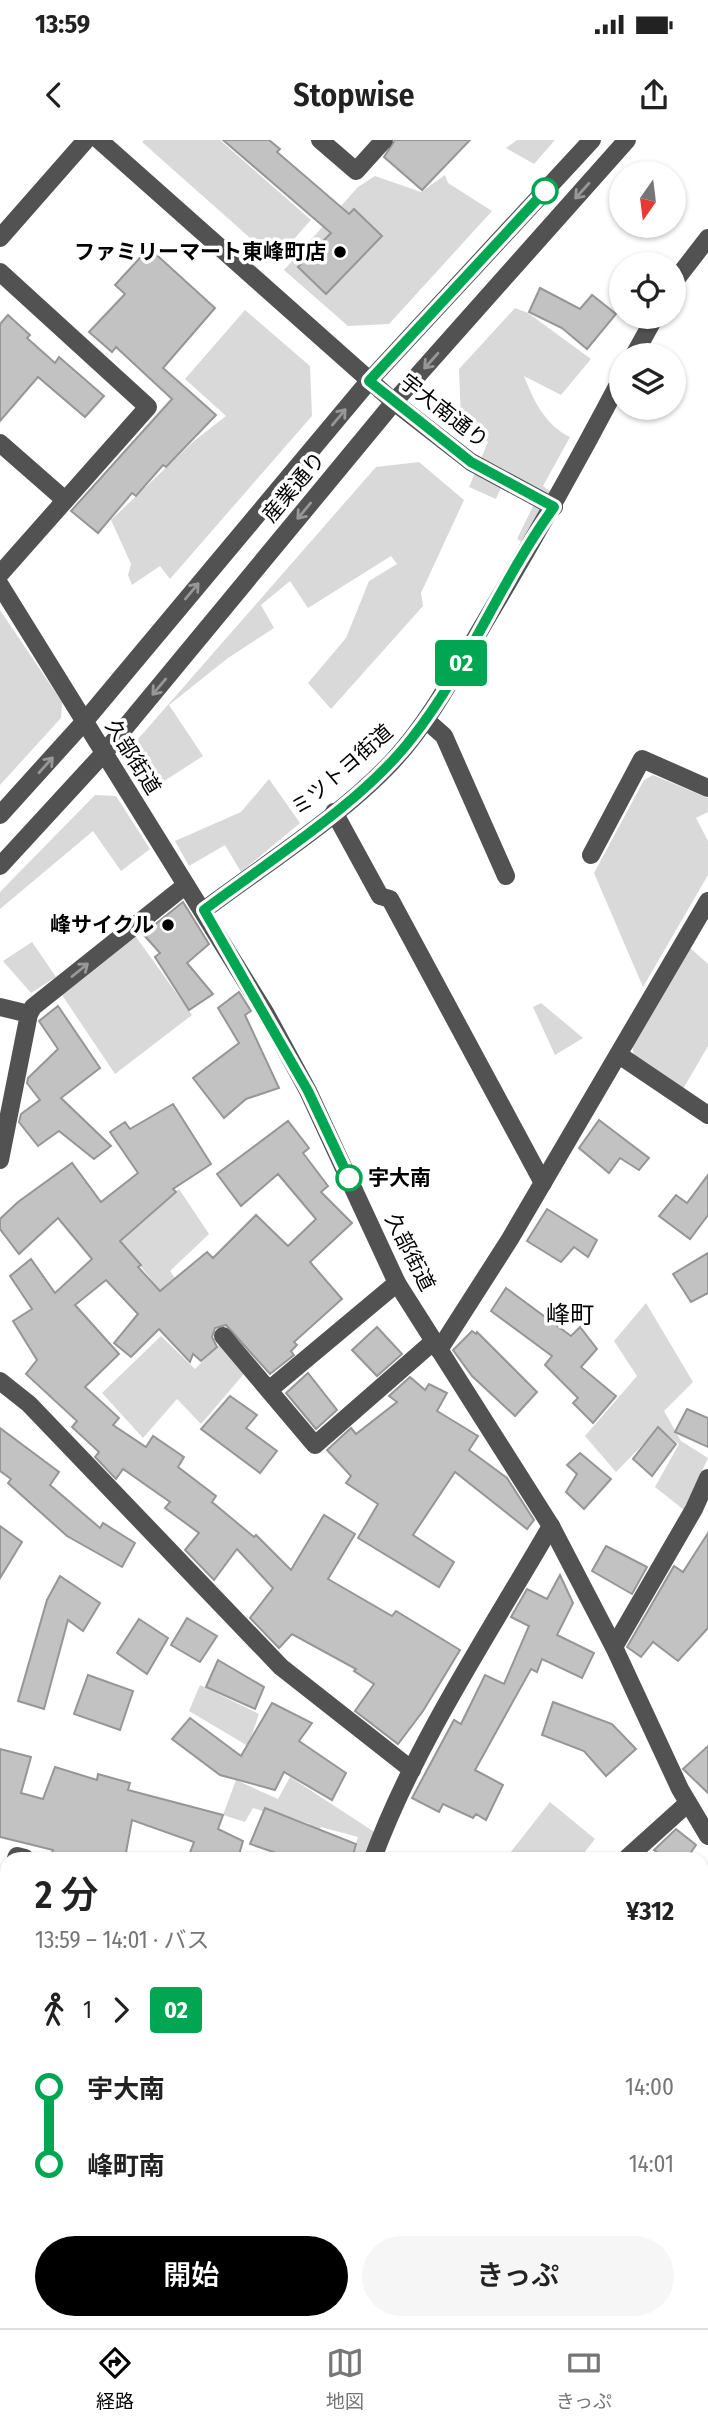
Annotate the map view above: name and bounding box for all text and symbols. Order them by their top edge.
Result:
text: 13:59 [35,9,90,40]
icon: back [35,76,73,114]
text: Stopwise [293,76,415,114]
icon: share [635,76,673,114]
north arrow [609,161,686,238]
map controls [609,161,686,420]
unlabelled marker [532,178,558,204]
one-way arrow [574,182,590,200]
place label: ファミリーマート東峰町店 [74,239,326,265]
marker: ファミリーマート東峰町店 [332,244,348,260]
button: locate [609,252,686,329]
button: layers [609,343,686,420]
one-way arrow [422,352,439,369]
street label: 宇大南通り [395,368,493,454]
one-way arrow [331,408,347,426]
street label: 産業通り [257,446,331,528]
one-way arrow [296,502,311,520]
one-way arrow [184,582,200,600]
line badge: 02 [430,640,492,686]
text: 02 [449,649,473,677]
one-way arrow [151,677,166,695]
street label: 久部街道 [100,714,166,800]
street label: ミツトヨ街道 [286,719,398,821]
one-way arrow [37,756,53,774]
place label: 峰サイクル [50,912,154,938]
marker: 峰サイクル [160,917,176,933]
one-way arrow [70,962,89,977]
marker: 宇大南 [336,1165,362,1191]
place label: 宇大南 [368,1165,431,1191]
street label: 久部街道 [379,1209,441,1295]
district label: 峰町 [546,1301,594,1329]
text: 2 分 [35,1872,99,1918]
text: ¥312 [626,1896,674,1927]
text: 13:59 – 14:01 · バス [35,1926,209,1954]
icon: walk [35,1991,73,2029]
icon: forward [102,1991,140,2029]
text: 1 [83,1996,92,2024]
text: 02 [164,1996,188,2024]
text: 14:00 [625,2073,674,2101]
text: 宇大南 [87,2074,165,2105]
text: 14:01 [629,2150,674,2178]
text: 峰町南 [87,2151,165,2182]
button: 開始 [35,2236,348,2316]
button: きっぷ [362,2236,674,2316]
tab: 経路 [96,2344,134,2413]
tab: 地図 [326,2344,364,2413]
tab: きっぷ [556,2344,612,2413]

